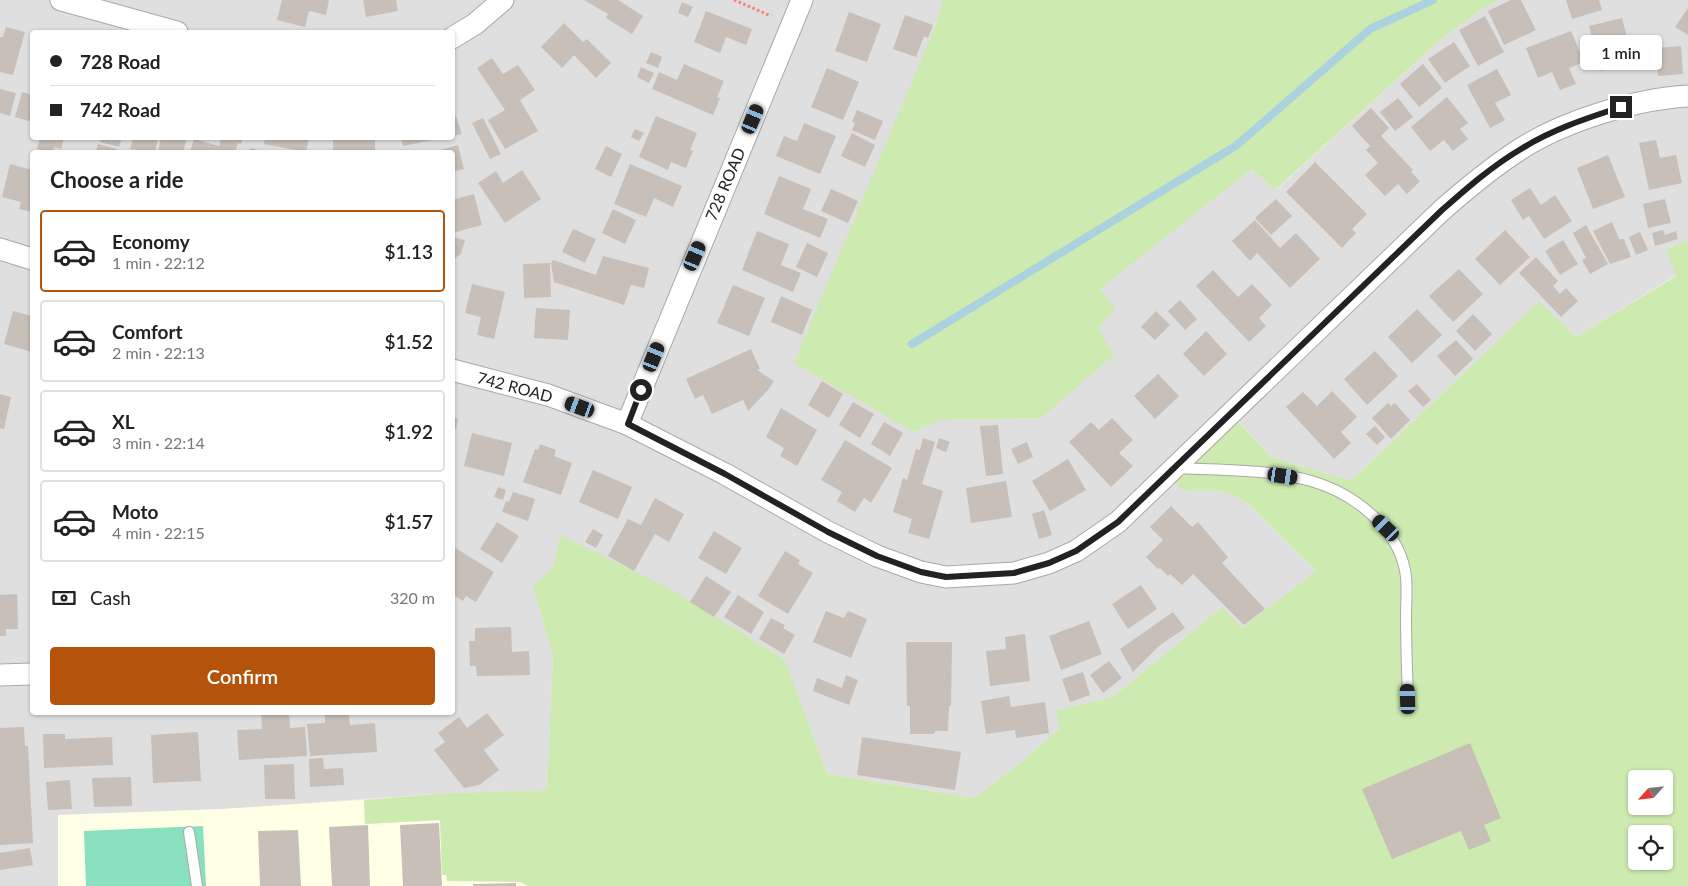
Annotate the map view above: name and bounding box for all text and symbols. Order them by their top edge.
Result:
callout: 1 min [1580,34,1662,70]
text: 1 min [1601,43,1641,62]
text: 728 Road [80,50,161,73]
route end [1610,96,1632,118]
text: 742 Road [80,98,161,121]
car [740,102,765,136]
street label: 728 ROAD [701,144,748,223]
text: Choose a ride [50,166,184,193]
icon: car [52,229,97,274]
text: Economy [112,230,190,253]
car [682,239,707,273]
text: $1.13 [384,240,433,263]
text: 1 min · 22:12 [112,253,205,272]
icon: car [52,319,97,364]
text: Comfort [112,320,183,343]
text: $1.52 [384,330,433,353]
car [641,340,666,374]
text: 2 min · 22:13 [112,343,205,362]
street label: 742 ROAD [475,367,555,406]
route start [630,379,652,401]
car [563,395,596,419]
icon: car [52,409,97,454]
text: XL [112,410,135,433]
text: $1.92 [384,420,433,443]
text: 3 min · 22:14 [112,433,205,452]
car [1267,466,1298,486]
icon: car [52,499,97,544]
text: Moto [112,500,158,523]
text: $1.57 [384,510,433,533]
car [1370,512,1402,544]
text: 4 min · 22:15 [112,523,205,542]
icon: cash [50,584,78,612]
text: Cash [90,586,131,609]
text: 320 m [390,588,435,607]
button: Confirm [50,647,435,705]
car [1399,684,1416,714]
north arrow [1628,770,1672,815]
map controls [1628,770,1673,870]
button: locate [1628,825,1673,870]

